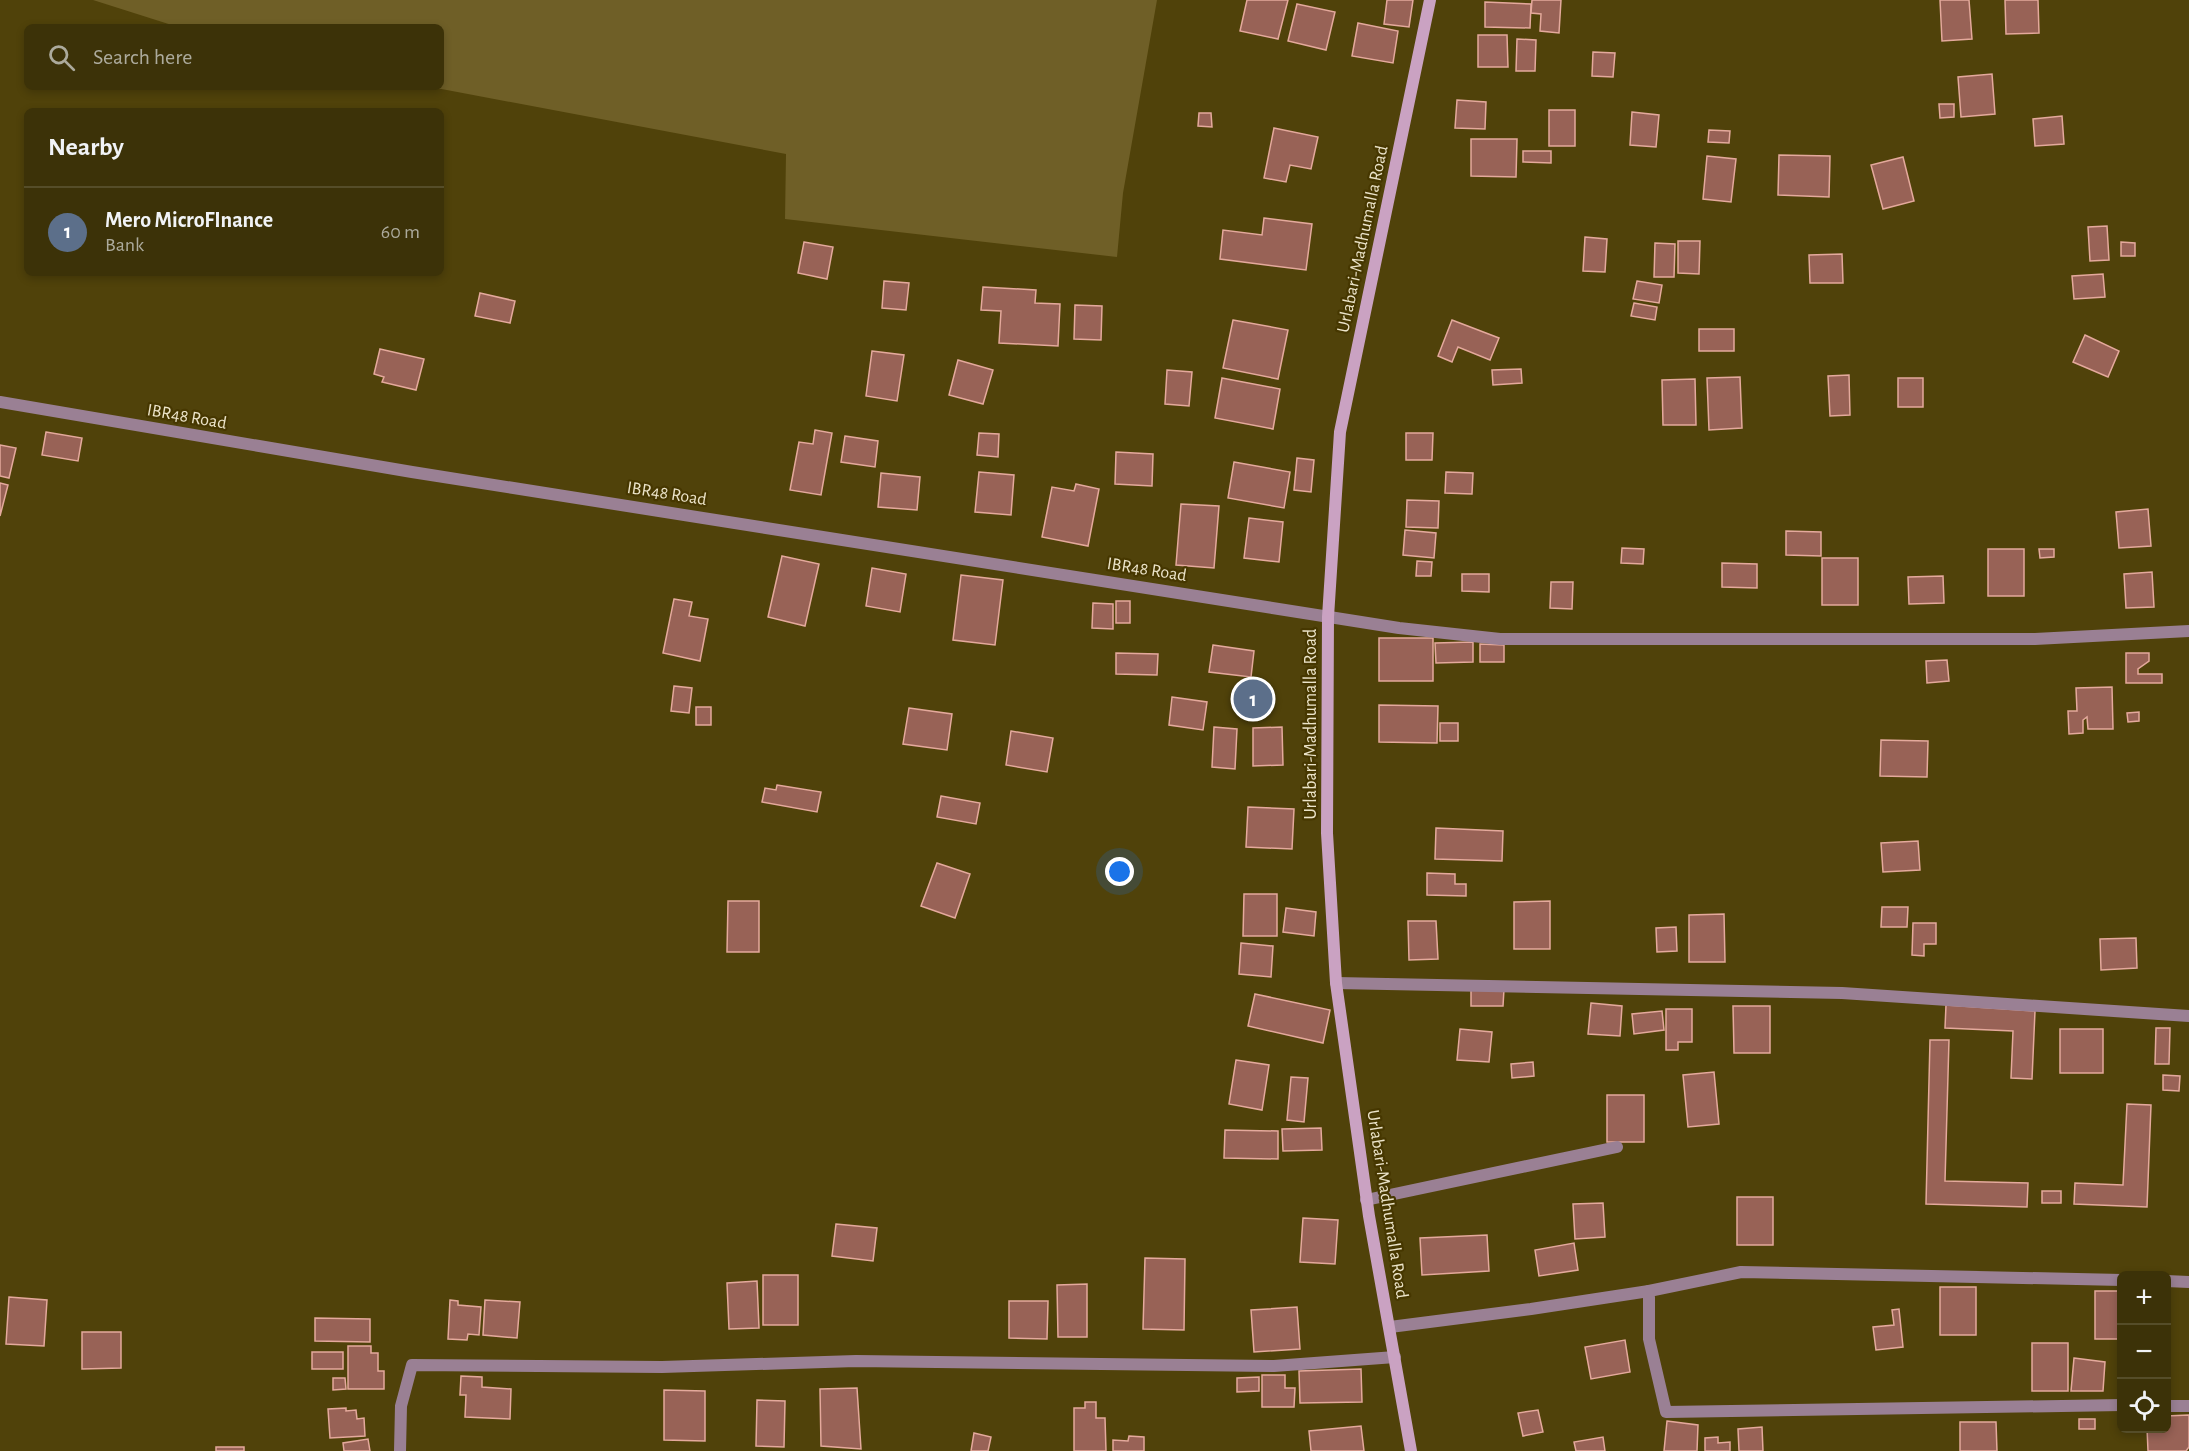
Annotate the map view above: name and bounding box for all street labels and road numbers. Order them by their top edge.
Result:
street label: Urlabari-Madhumalla Road [1334,144,1392,334]
street label: IBR48 Road [146,401,228,433]
street label: IBR48 Road [626,479,708,509]
street label: IBR48 Road [1106,555,1188,585]
street label: Urlabari-Madhumalla Road [1302,629,1320,819]
street label: Urlabari-Madhumalla Road [1363,1109,1411,1300]

